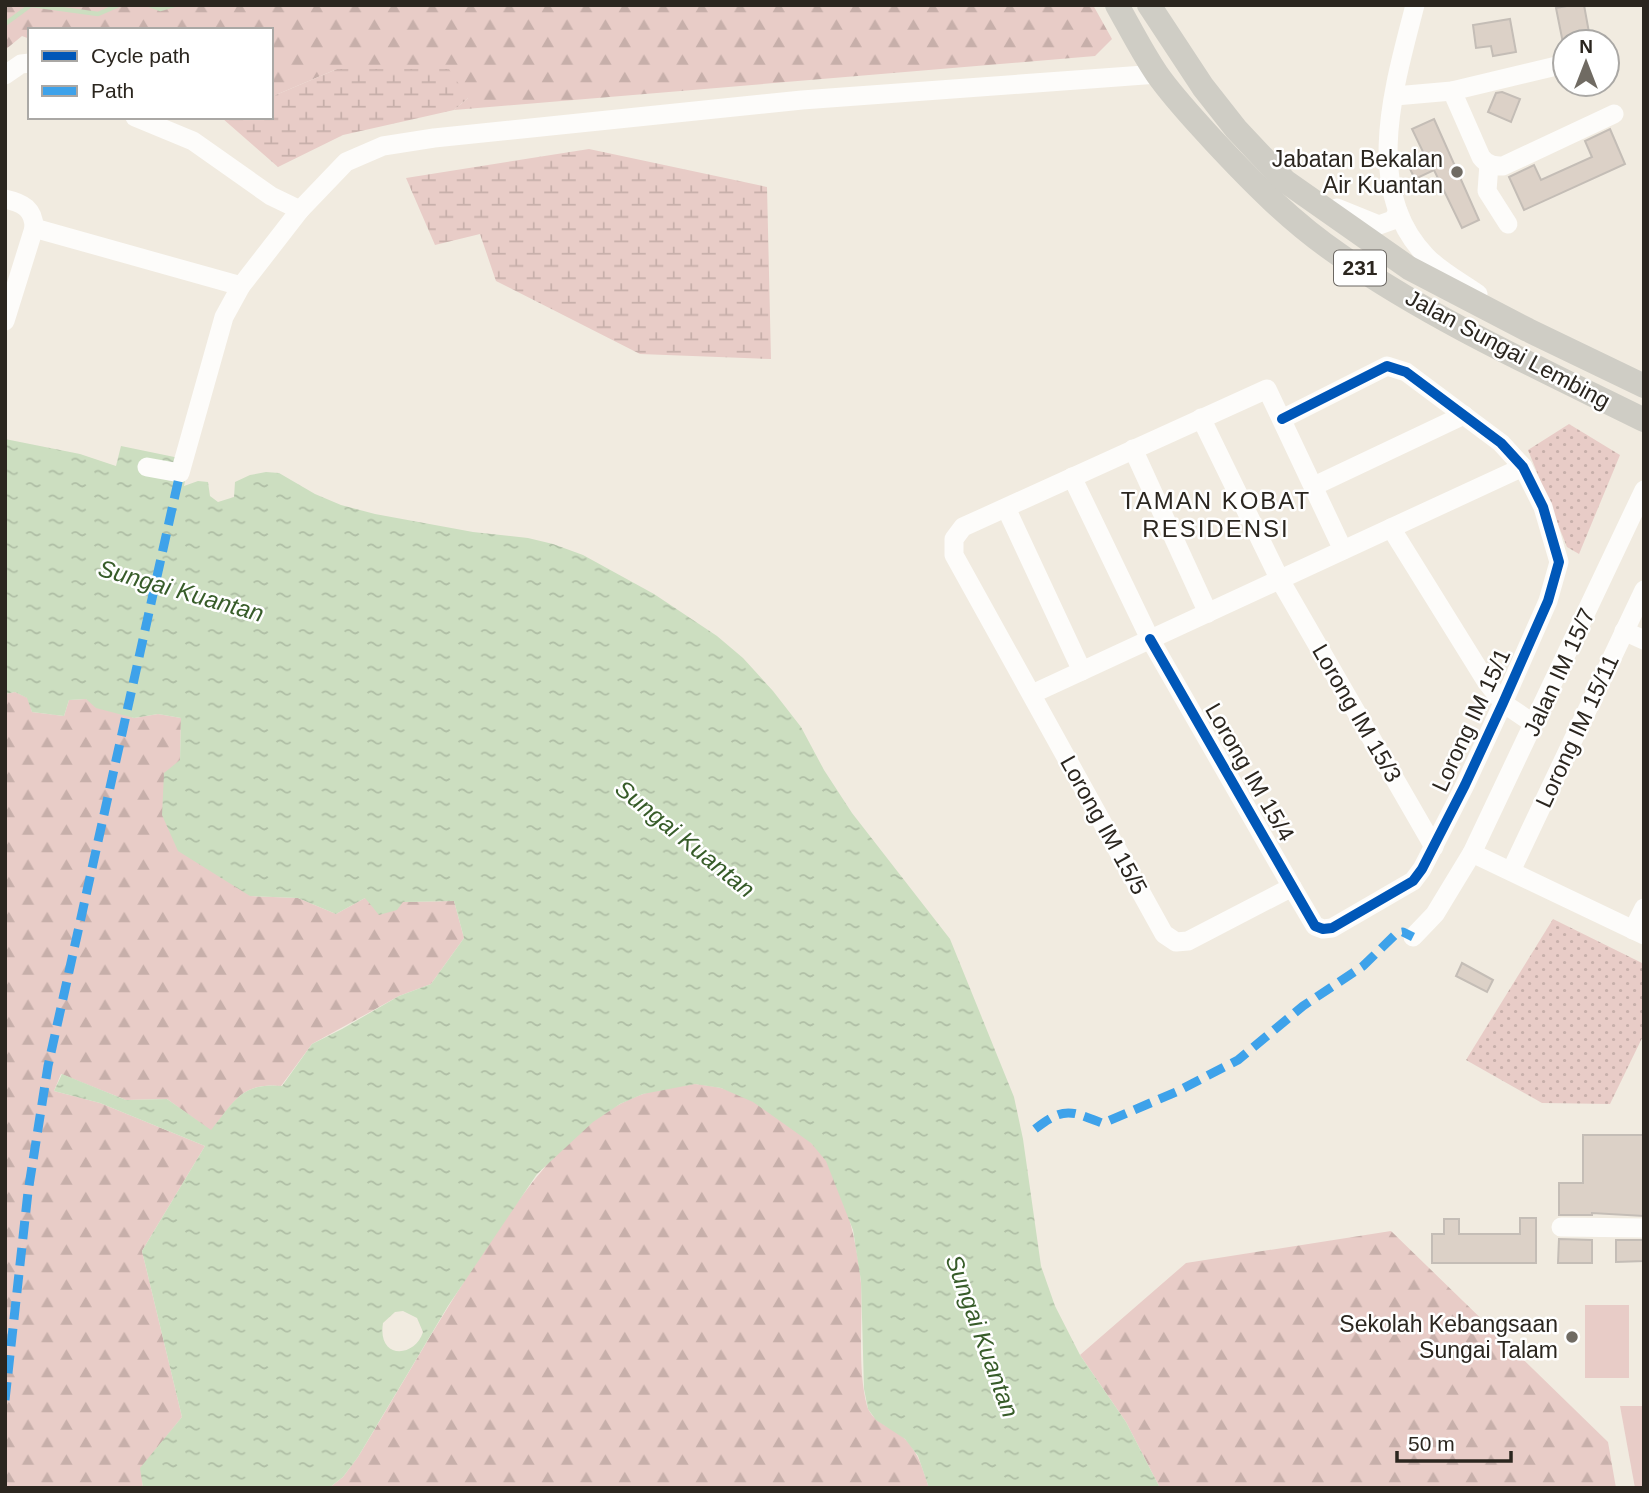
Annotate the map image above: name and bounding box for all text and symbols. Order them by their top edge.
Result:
legend [28,28,273,119]
north arrow [1551,28,1621,98]
text: N [1579,36,1593,57]
text: Cycle path [91,44,190,67]
text: Path [91,79,134,102]
place label: Jabatan Bekalan Air Kuantan [1272,146,1443,198]
marker: Jabatan Bekalan Air Kuantan [1449,164,1465,180]
road number: 231 [1334,250,1386,286]
street label: Jalan Sungai Lembing [1401,284,1615,414]
district label: TAMAN KOBAT RESIDENSI [1121,487,1311,542]
water label: Sungai Kuantan [95,554,267,627]
street label: Jalan IM 15/7 [1518,604,1600,740]
street label: Lorong IM 15/3 [1307,640,1407,786]
street label: Lorong IM 15/1 [1427,644,1515,796]
street label: Lorong IM 15/11 [1530,650,1624,812]
street label: Lorong IM 15/4 [1200,699,1300,846]
street label: Lorong IM 15/5 [1055,751,1153,899]
water label: Sungai Kuantan [610,774,760,903]
water label: Sungai Kuantan [941,1251,1024,1421]
place label: Sekolah Kebangsaan Sungai Talam [1339,1311,1558,1363]
marker: Sekolah Kebangsaan Sungai Talam [1564,1329,1580,1345]
scale bar [1397,1420,1511,1464]
text: 50 m [1408,1432,1455,1455]

